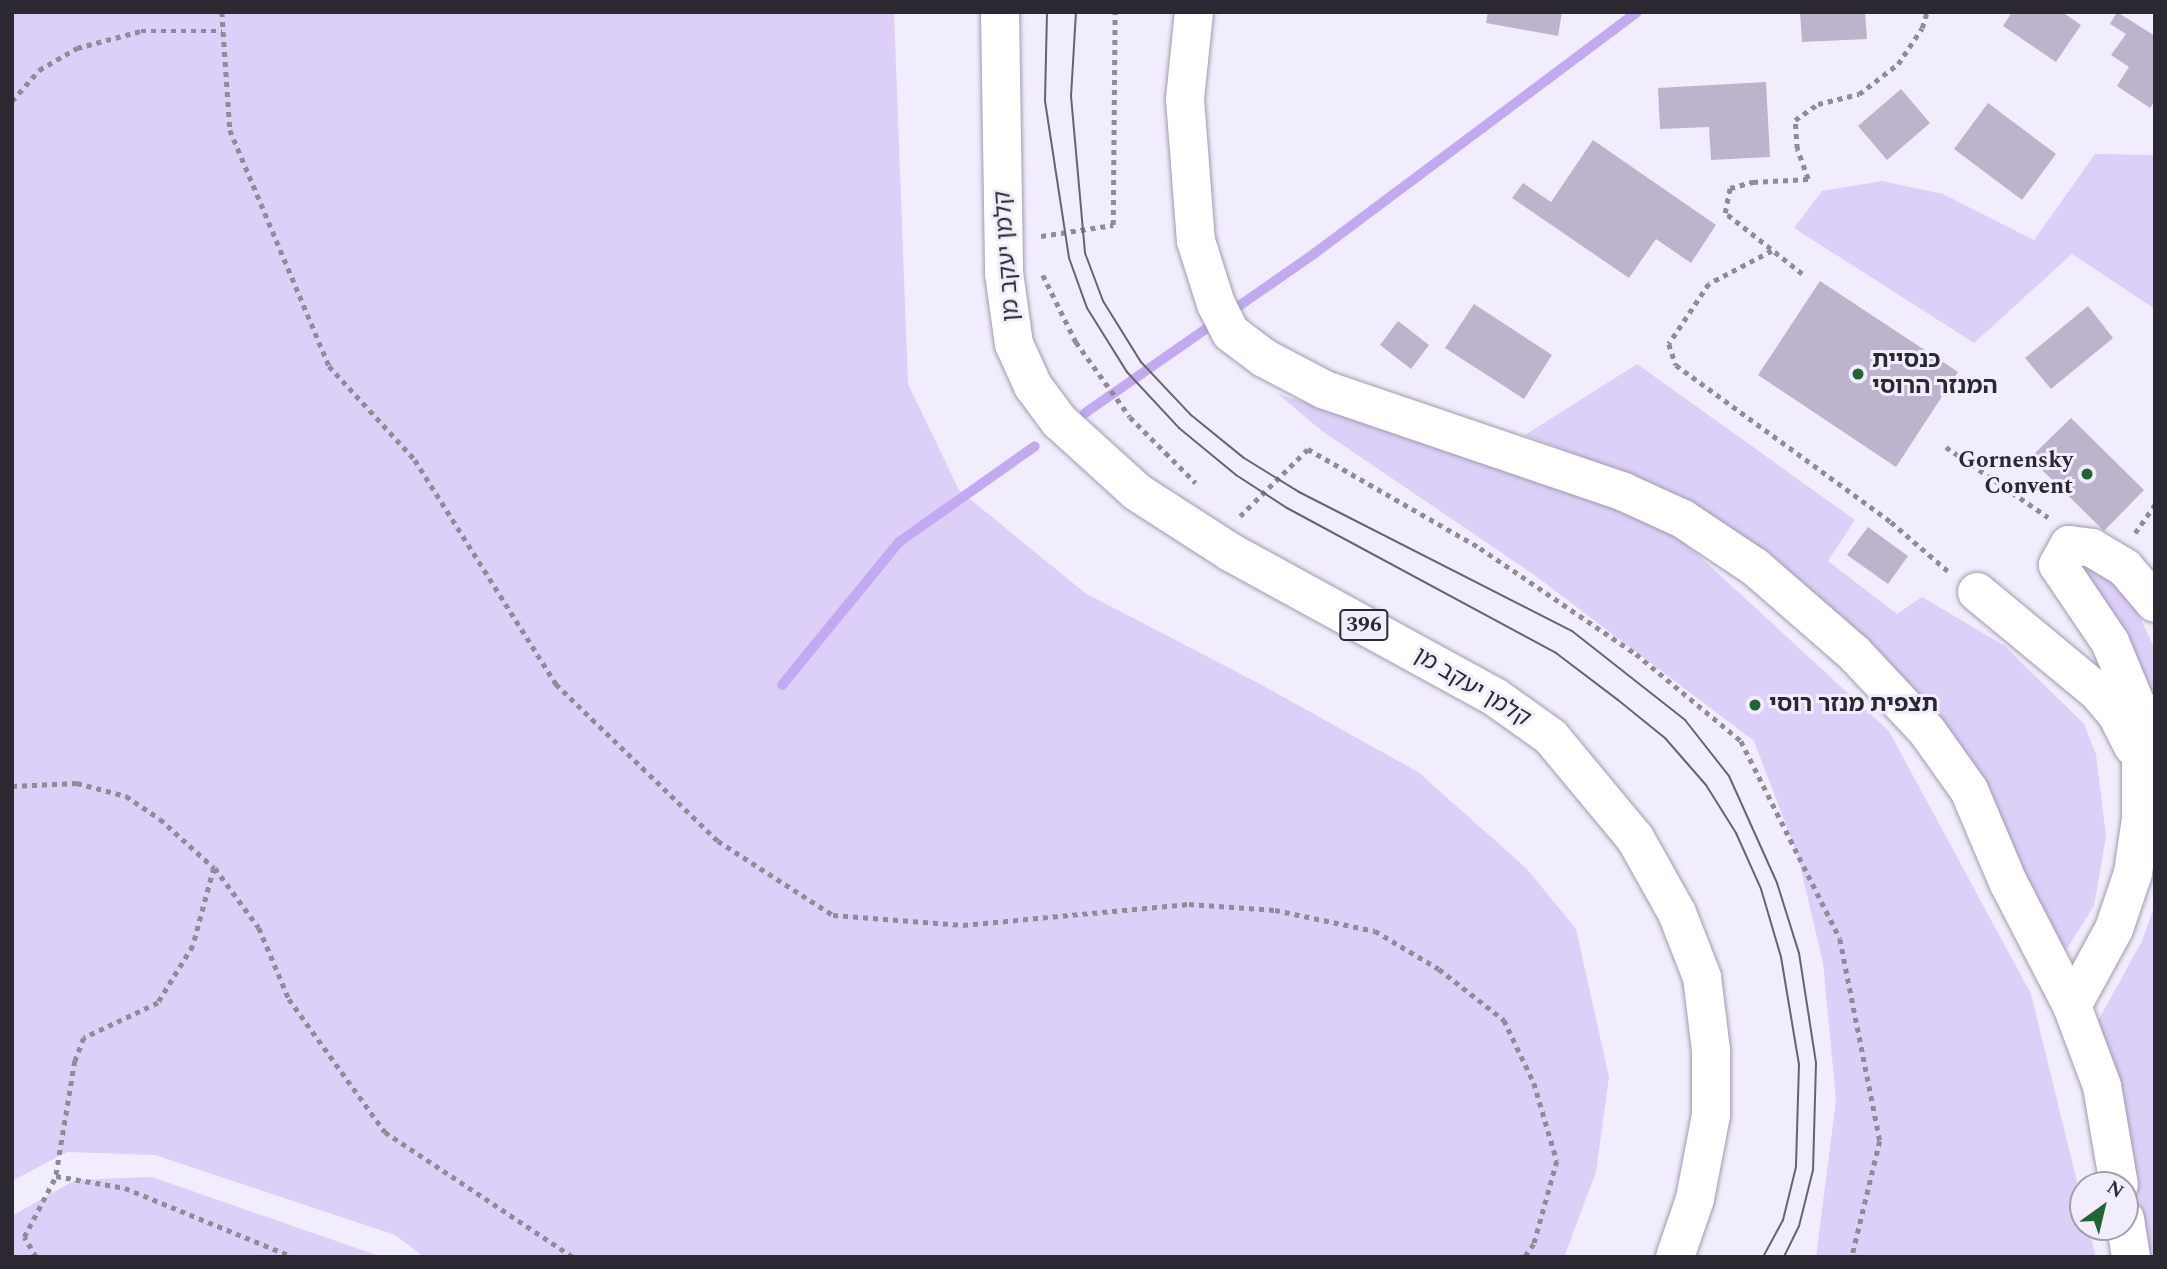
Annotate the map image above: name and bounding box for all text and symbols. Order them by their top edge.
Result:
street label: קלמן יעקב מן [990,189,1026,323]
place label: כנסיית המנזר הרוסי [1872,347,1998,401]
marker: כנסיית המנזר הרוסי [1850,366,1866,382]
place label: Gornensky Convent [1958,447,2073,501]
marker: Gornensky Convent [2079,466,2095,482]
road number: 396 [1338,608,1390,642]
street label: קלמן יעקב מן [1409,642,1535,734]
place label: תצפית מנזר רוסי [1769,691,1938,719]
marker: תצפית מנזר רוסי [1747,697,1763,713]
north arrow [2069,1171,2139,1241]
text: N [2100,1173,2129,1206]

